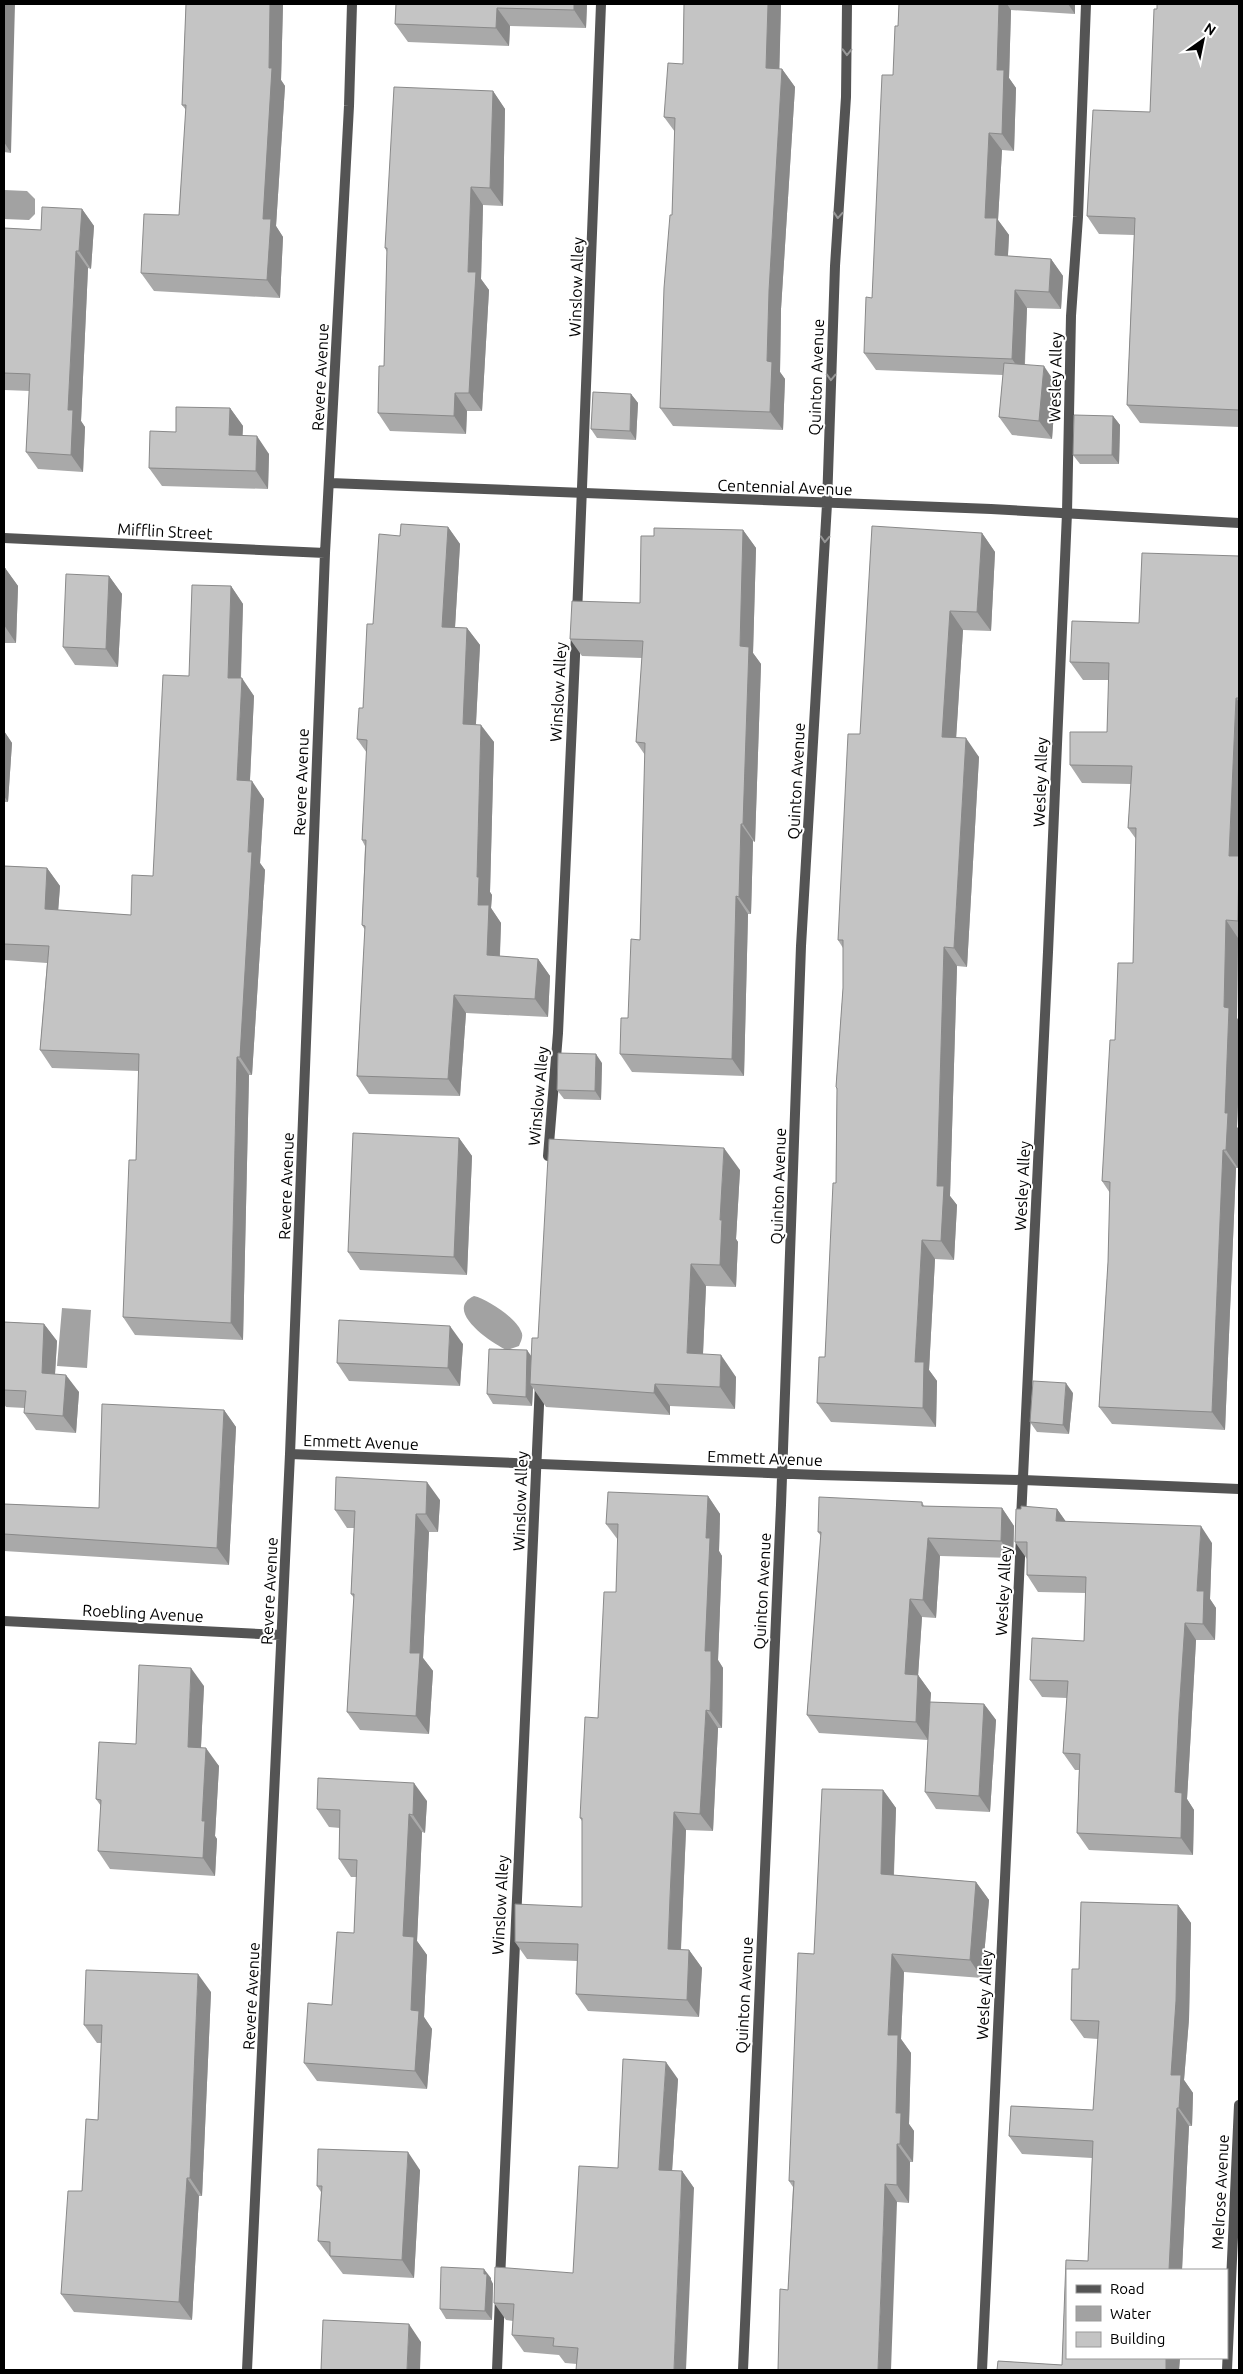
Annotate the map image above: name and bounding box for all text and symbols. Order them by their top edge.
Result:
north arrow [1178,15,1228,65]
text: N [1201,20,1219,39]
one-way arrow [842,49,852,57]
one-way arrow [833,211,844,219]
street label: Winslow Alley [565,236,587,337]
street label: Quinton Avenue [805,318,827,436]
street label: Revere Avenue [308,323,332,431]
street label: Wesley Alley [1045,332,1065,422]
one-way arrow [826,373,837,381]
street label: Centennial Avenue [717,476,853,498]
street label: Mifflin Street [117,520,214,543]
one-way arrow [819,536,830,544]
street label: Winslow Alley [546,641,570,742]
street label: Quinton Avenue [784,722,808,840]
street label: Revere Avenue [290,728,312,836]
street label: Wesley Alley [1029,736,1051,827]
street label: Winslow Alley [525,1045,551,1147]
street label: Quinton Avenue [767,1127,789,1245]
street label: Revere Avenue [275,1132,297,1240]
street label: Wesley Alley [1011,1140,1033,1231]
street label: Emmett Avenue [303,1431,419,1453]
street label: Emmett Avenue [707,1447,823,1469]
street label: Winslow Alley [509,1450,531,1551]
street label: Quinton Avenue [750,1532,774,1650]
street label: Revere Avenue [257,1537,281,1645]
street label: Wesley Alley [992,1545,1014,1636]
street label: Roebling Avenue [82,1601,204,1625]
street label: Winslow Alley [488,1854,512,1955]
street label: Quinton Avenue [732,1936,756,2054]
street label: Revere Avenue [239,1942,263,2050]
street label: Wesley Alley [973,1949,995,2040]
street label: Melrose Avenue [1208,2134,1232,2250]
legend [1066,2269,1228,2359]
text: Road [1110,2280,1145,2297]
text: Water [1110,2305,1151,2322]
text: Building [1110,2330,1165,2347]

